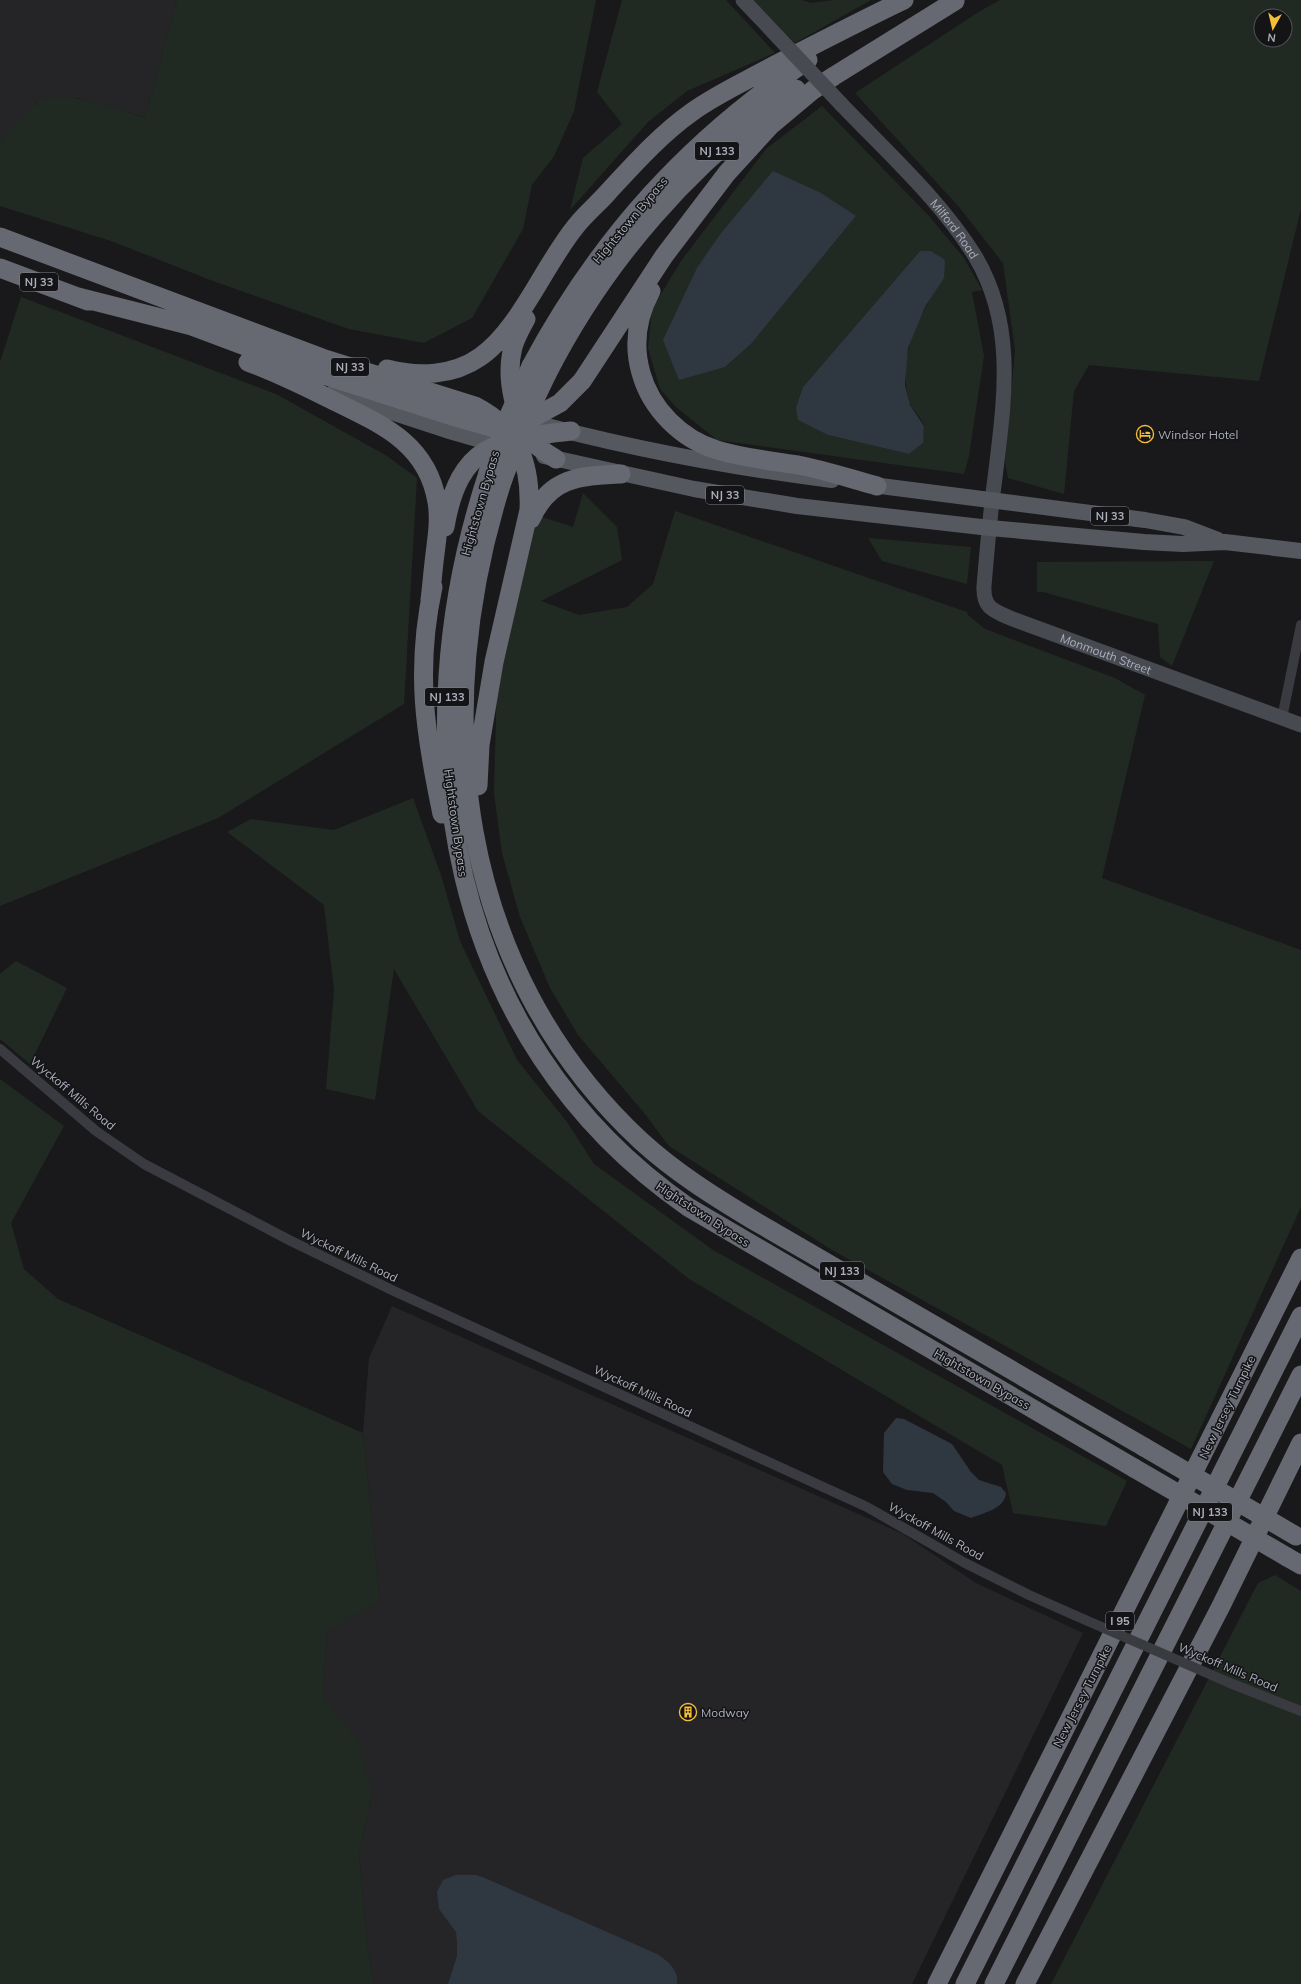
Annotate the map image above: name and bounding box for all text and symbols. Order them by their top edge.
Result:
north arrow [1253,8,1293,48]
text: N [1267,30,1277,45]
road number: NJ 133 [695,142,739,160]
street label: Hightstown Bypass [589,173,671,266]
street label: Milford Road [928,196,982,261]
road number: NJ 33 [20,273,58,291]
road number: NJ 33 [331,358,369,376]
hotel icon: Windsor Hotel [1135,424,1155,444]
place label: Windsor Hotel [1158,427,1238,442]
street label: Hightstown Bypass [458,449,502,557]
road number: NJ 33 [706,486,744,504]
road number: NJ 33 [1091,507,1129,525]
street label: Monmouth Street [1058,630,1154,677]
road number: NJ 133 [425,688,469,706]
street label: Hightstown Bypass [441,768,471,878]
street label: Wyckoff Mills Road [27,1053,119,1133]
street label: Hightstown Bypass [653,1178,753,1250]
street label: Wyckoff Mills Road [298,1225,400,1285]
road number: NJ 133 [820,1262,864,1280]
street label: Hightstown Bypass [931,1345,1033,1413]
street label: New Jersey Turnpike [1195,1353,1259,1461]
street label: Wyckoff Mills Road [592,1362,694,1420]
street label: Wyckoff Mills Road [886,1499,986,1563]
road number: NJ 133 [1188,1503,1232,1521]
road number: I 95 [1106,1612,1134,1630]
street label: Wyckoff Mills Road [1176,1639,1280,1695]
street label: New Jersey Turnpike [1050,1642,1114,1750]
building icon: Modway [678,1702,698,1722]
place label: Modway [701,1705,750,1720]

